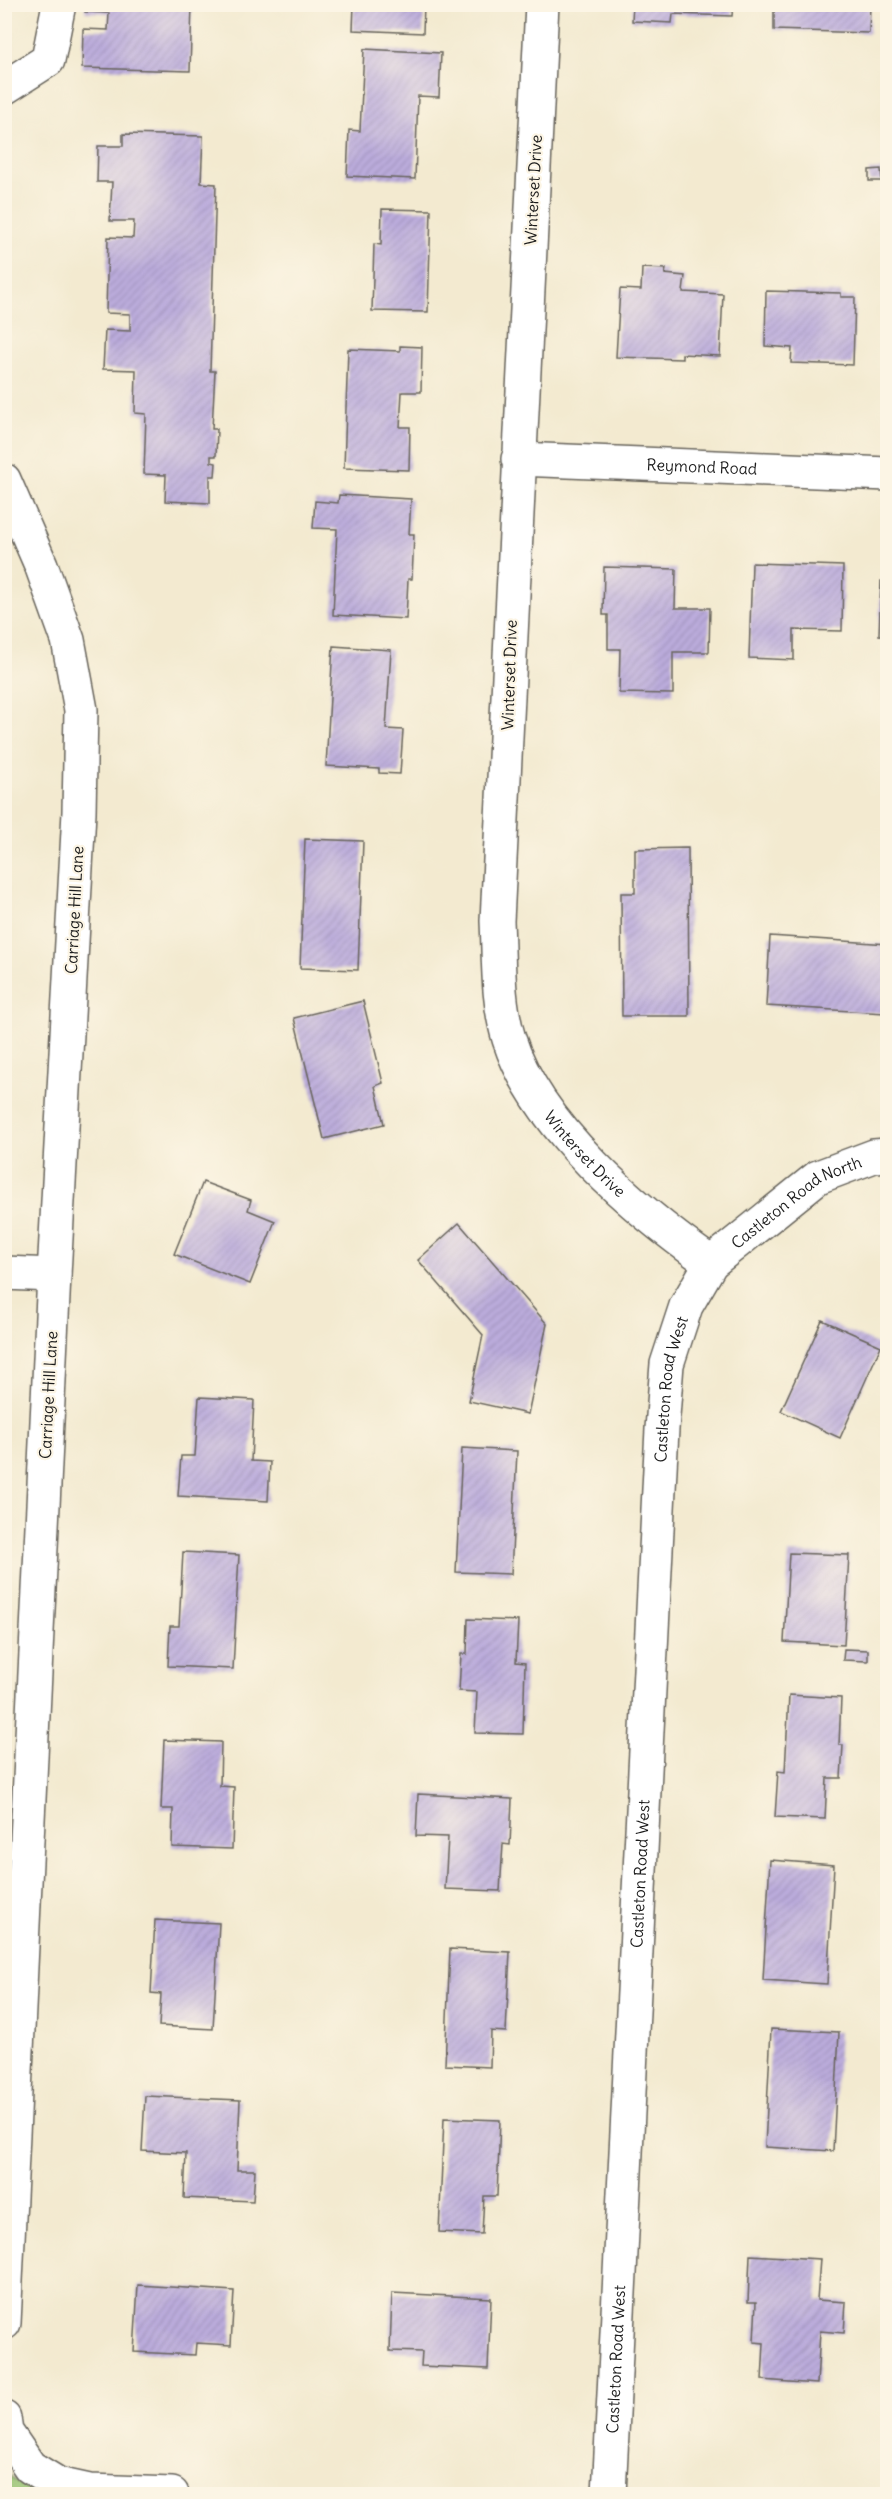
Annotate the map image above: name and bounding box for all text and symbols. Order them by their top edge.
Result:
street label: Winterset Drive [520,134,546,246]
street label: Reymond Road [646,454,758,479]
street label: Winterset Drive [497,619,521,731]
street label: Carriage Hill Lane [61,845,87,975]
street label: Winterset Drive [540,1106,630,1201]
street label: Castleton Road North [727,1152,864,1253]
street label: Castleton Road West [650,1313,692,1463]
street label: Carriage Hill Lane [35,1330,61,1460]
street label: Castleton Road West [626,1798,654,1948]
street label: Castleton Road West [602,2284,629,2434]

